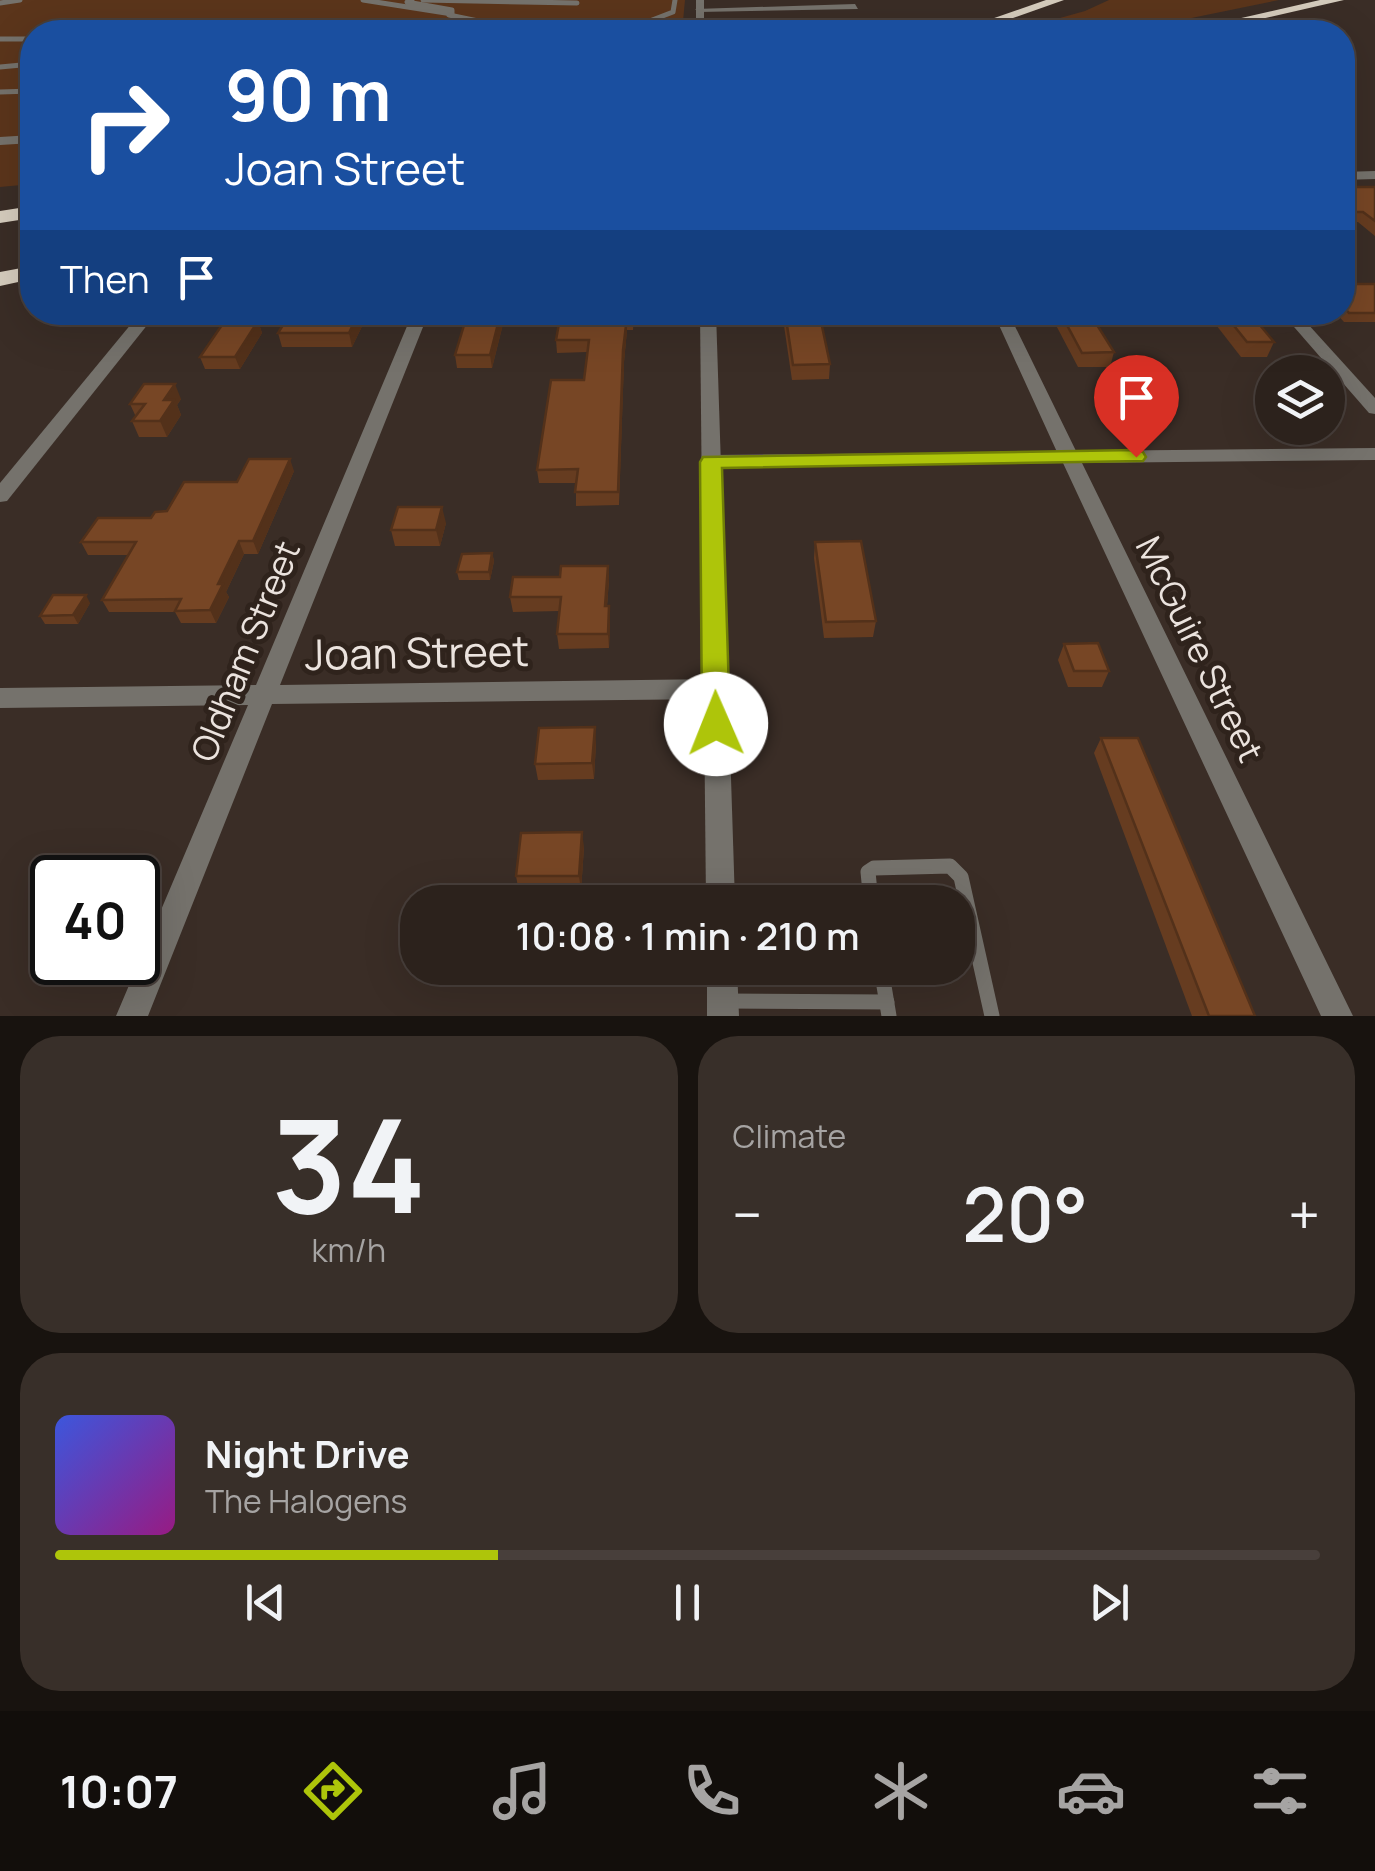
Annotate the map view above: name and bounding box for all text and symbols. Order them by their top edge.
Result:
text: 90 m [225,46,392,142]
icon: right [60,60,190,190]
text: Joan Street [225,137,465,199]
icon: arrive [169,250,224,305]
text: Then [60,252,149,304]
pin [1094,355,1179,458]
map controls [1255,355,1345,445]
button: layers [1255,355,1345,445]
icon: arrive [1109,370,1164,425]
street label: McGuire Street [1125,528,1275,770]
street label: Oldham Street [179,534,311,768]
street label: Joan Street [304,621,530,683]
position arrow [664,672,768,776]
speed limit sign: 40 [30,855,160,985]
text: 10:08 · 1 min · 210 m [515,909,860,961]
text: 34 [271,1074,426,1252]
text: Climate [733,1114,846,1158]
text: 20° [962,1162,1088,1265]
text: − [733,1176,762,1252]
text: + [1288,1176,1320,1252]
text: km/h [312,1228,386,1272]
text: Night Drive [205,1427,410,1479]
text: The Halogens [205,1479,407,1523]
icon: previous [238,1575,293,1630]
icon: pause [660,1575,715,1630]
icon: next [1082,1575,1137,1630]
icon: directions [298,1756,368,1826]
icon: music [487,1756,557,1826]
icon: phone [677,1756,747,1826]
icon: climate [866,1756,936,1826]
icon: car [1056,1756,1126,1826]
icon: filters [1245,1756,1315,1826]
text: 10:07 [60,1760,178,1822]

